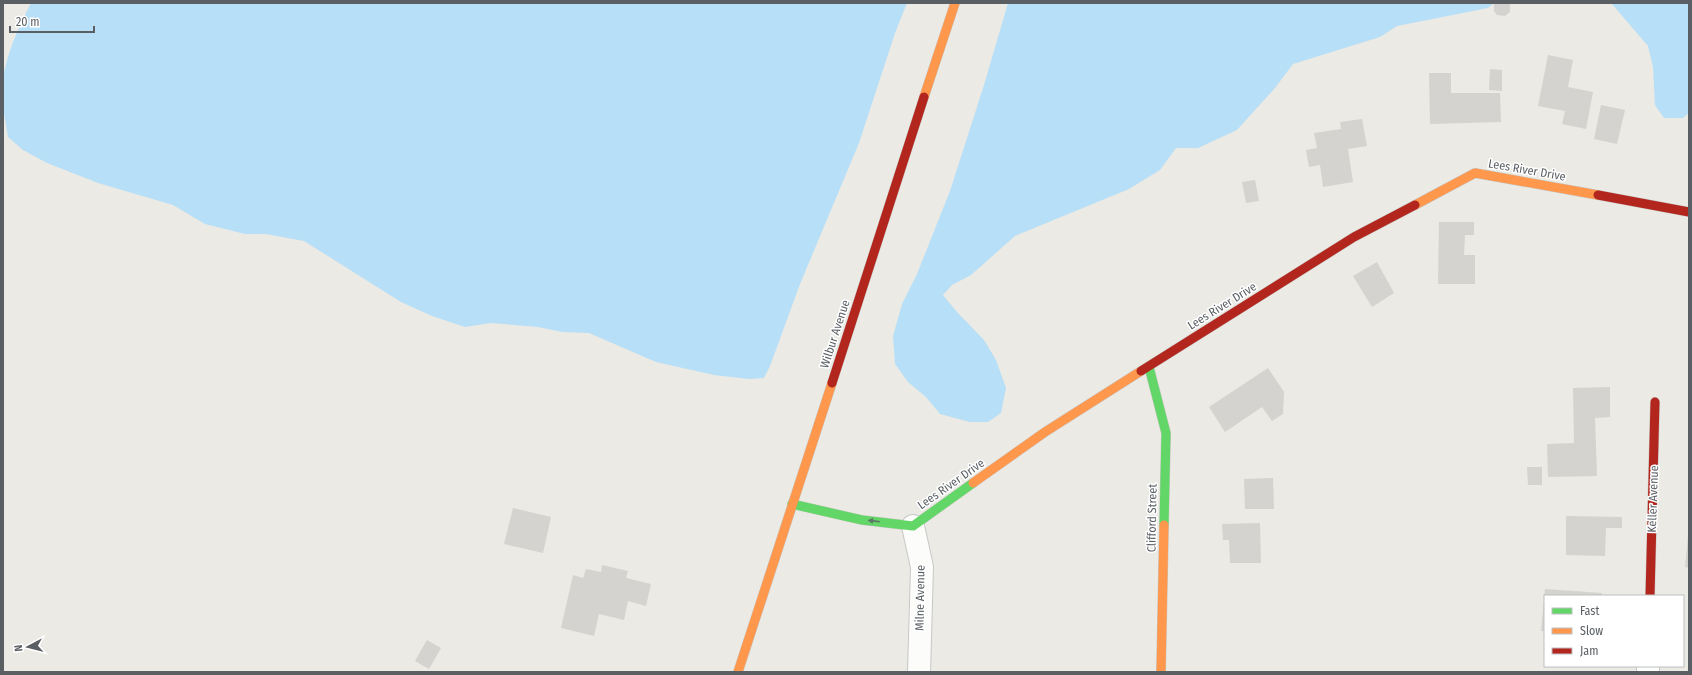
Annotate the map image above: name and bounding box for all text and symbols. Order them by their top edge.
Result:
scale bar [10,8,94,34]
text: 20 m [16,15,40,29]
street label: Lees River Drive [1487,156,1567,184]
street label: Lees River Drive [1185,279,1259,333]
street label: Wilbur Avenue [817,298,853,370]
street label: Lees River Drive [915,456,987,512]
street label: Keller Avenue [1645,465,1661,533]
street label: Clifford Street [1144,484,1160,552]
one-way arrow [868,518,880,525]
street label: Milne Avenue [912,565,928,631]
legend [1544,595,1684,667]
text: Fast [1580,604,1599,618]
text: Slow [1580,624,1603,638]
north arrow [8,627,48,667]
text: N [12,644,25,652]
text: Jam [1580,644,1598,658]

